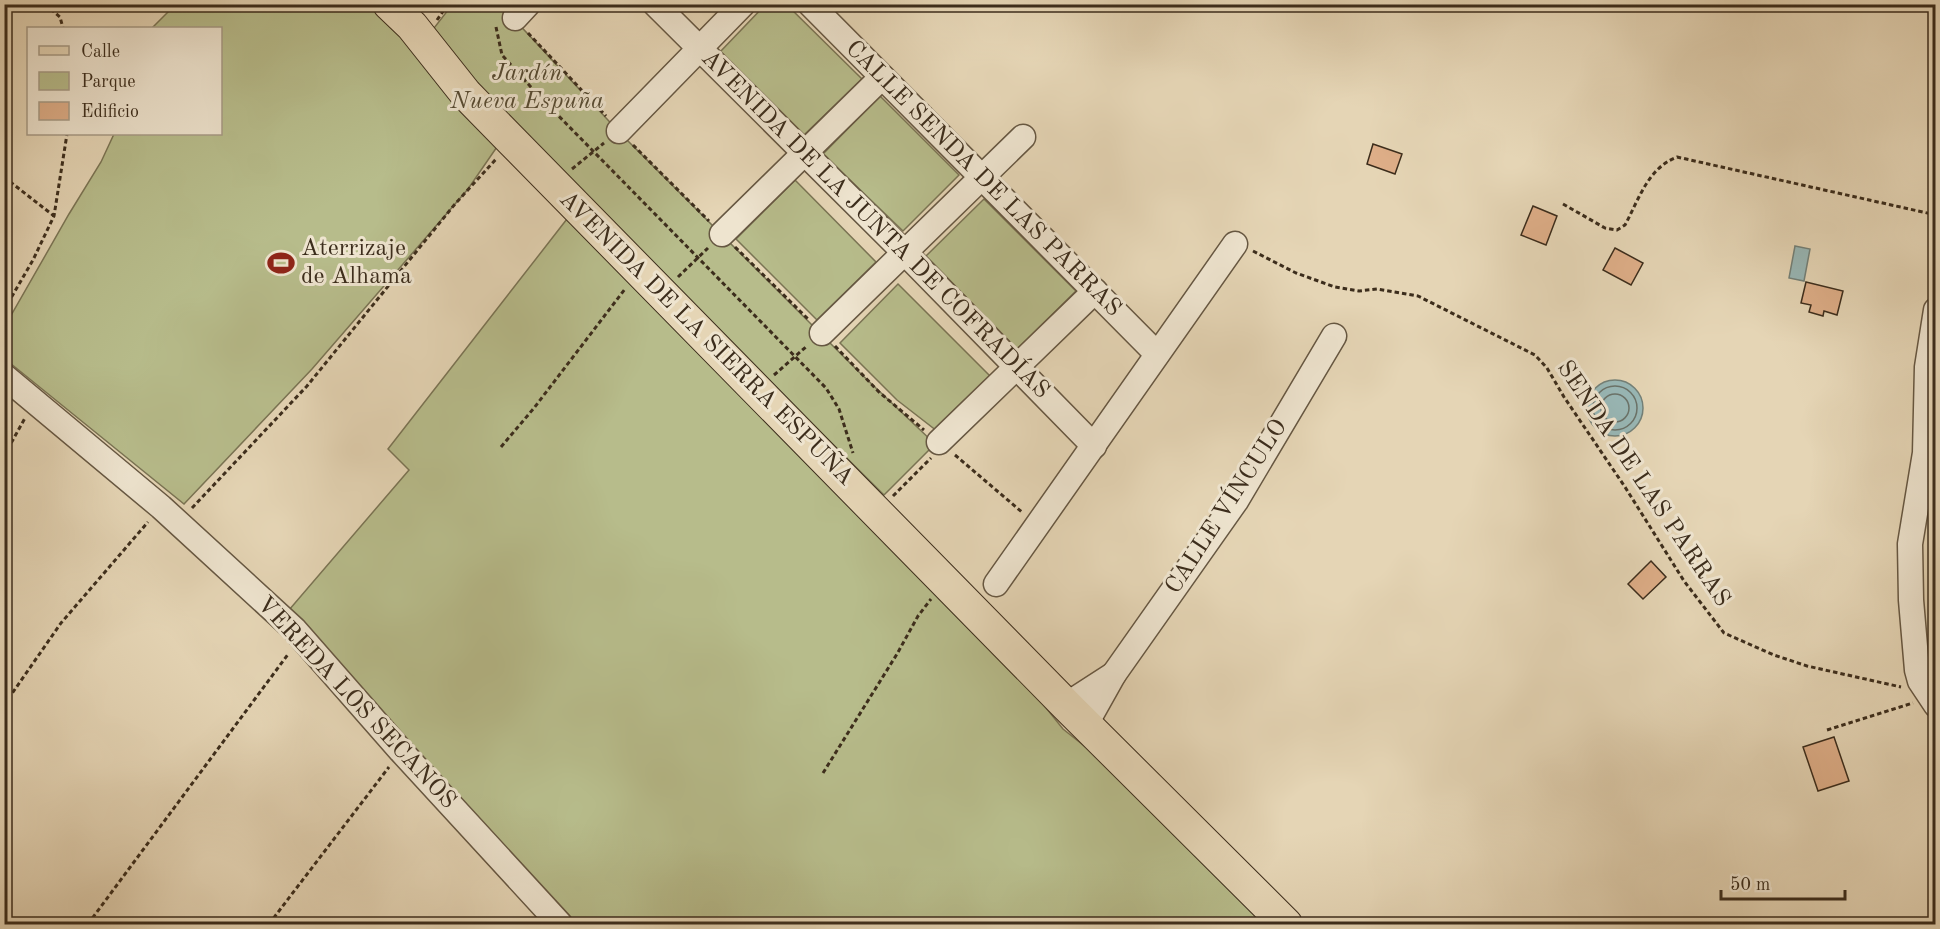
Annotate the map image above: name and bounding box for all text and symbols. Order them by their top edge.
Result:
legend [27,27,222,135]
street label: CALLE SENDA DE LAS PARRAS [840,36,1126,322]
text: Calle [81,43,120,61]
street label: AVENIDA DE LA JUNTA DE COFRADÍAS [696,44,1056,404]
park label: Jardín Nueva Espuña [449,62,604,114]
text: Parque [81,73,136,91]
text: Edificio [81,103,139,121]
street label: AVENIDA DE LA SIERRA ESPUÑA [554,184,861,491]
place label: Aterrizaje de Alhama [301,237,412,289]
sports icon: Aterrizaje de Alhama [266,248,296,278]
street label: SENDA DE LAS PARRAS [1552,357,1734,611]
street label: CALLE VÍNCULO [1158,413,1292,599]
street label: VEREDA LOS SECANOS [252,592,460,814]
scale bar [1721,863,1846,901]
text: 50 m [1730,876,1770,894]

